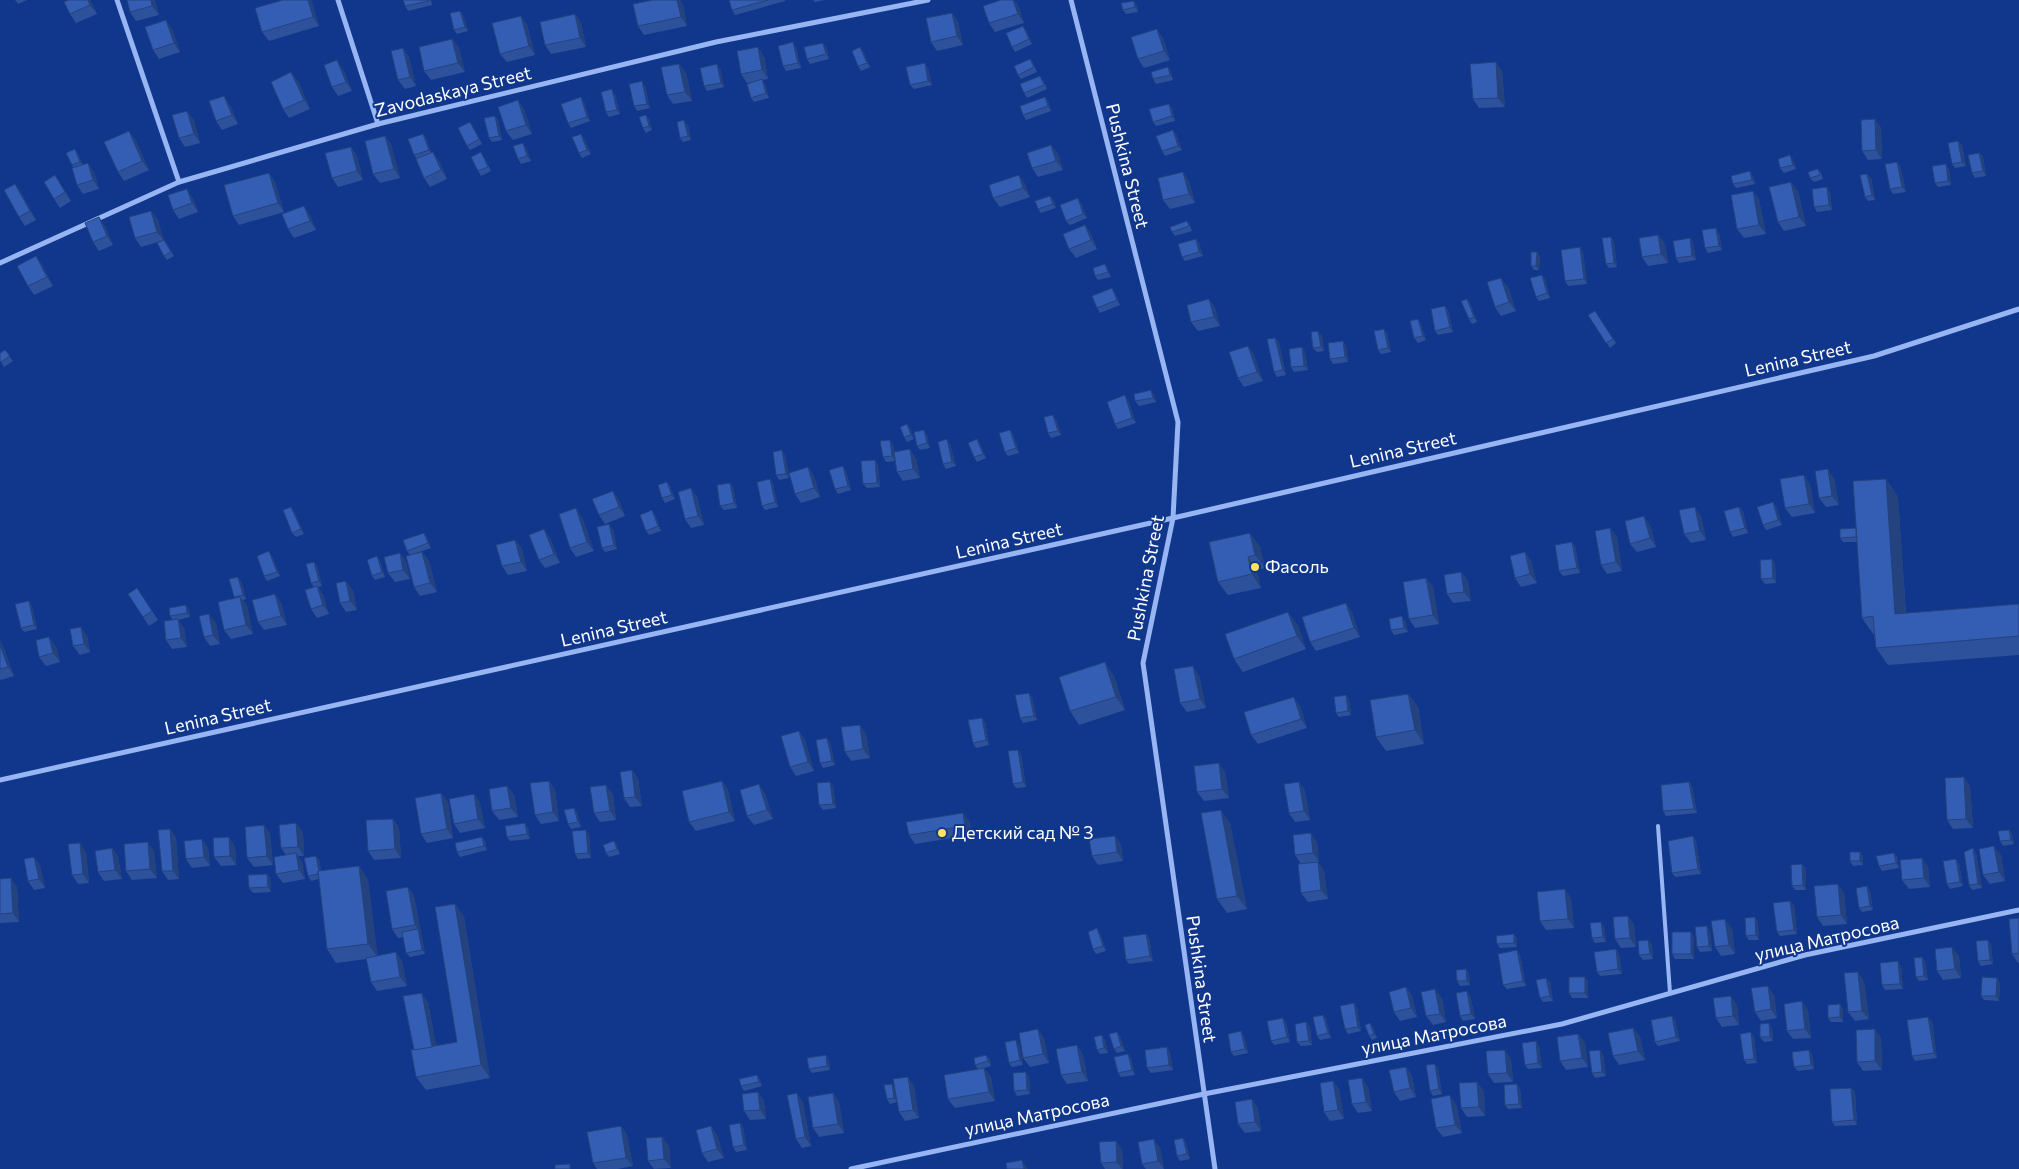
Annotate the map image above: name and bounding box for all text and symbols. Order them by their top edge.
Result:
street label: Zavodaskaya Street [372,61,533,121]
street label: Pushkina Street [1102,101,1154,231]
street label: Lenina Street [1742,335,1853,381]
street label: Lenina Street [1347,426,1458,472]
street label: Pushkina Street [1122,513,1168,643]
street label: Lenina Street [953,517,1064,563]
place label: Фасоль [1265,555,1329,577]
marker: Фасоль [1249,561,1261,573]
street label: Lenina Street [558,605,669,651]
street label: Lenina Street [162,693,273,739]
place label: Детский сад № 3 [952,821,1094,843]
marker: Детский сад № 3 [936,827,948,839]
street label: улица Матросова [1753,911,1901,965]
street label: Pushkina Street [1182,914,1222,1044]
street label: улица Матросова [1359,1009,1508,1059]
street label: улица Матросова [962,1088,1111,1140]

